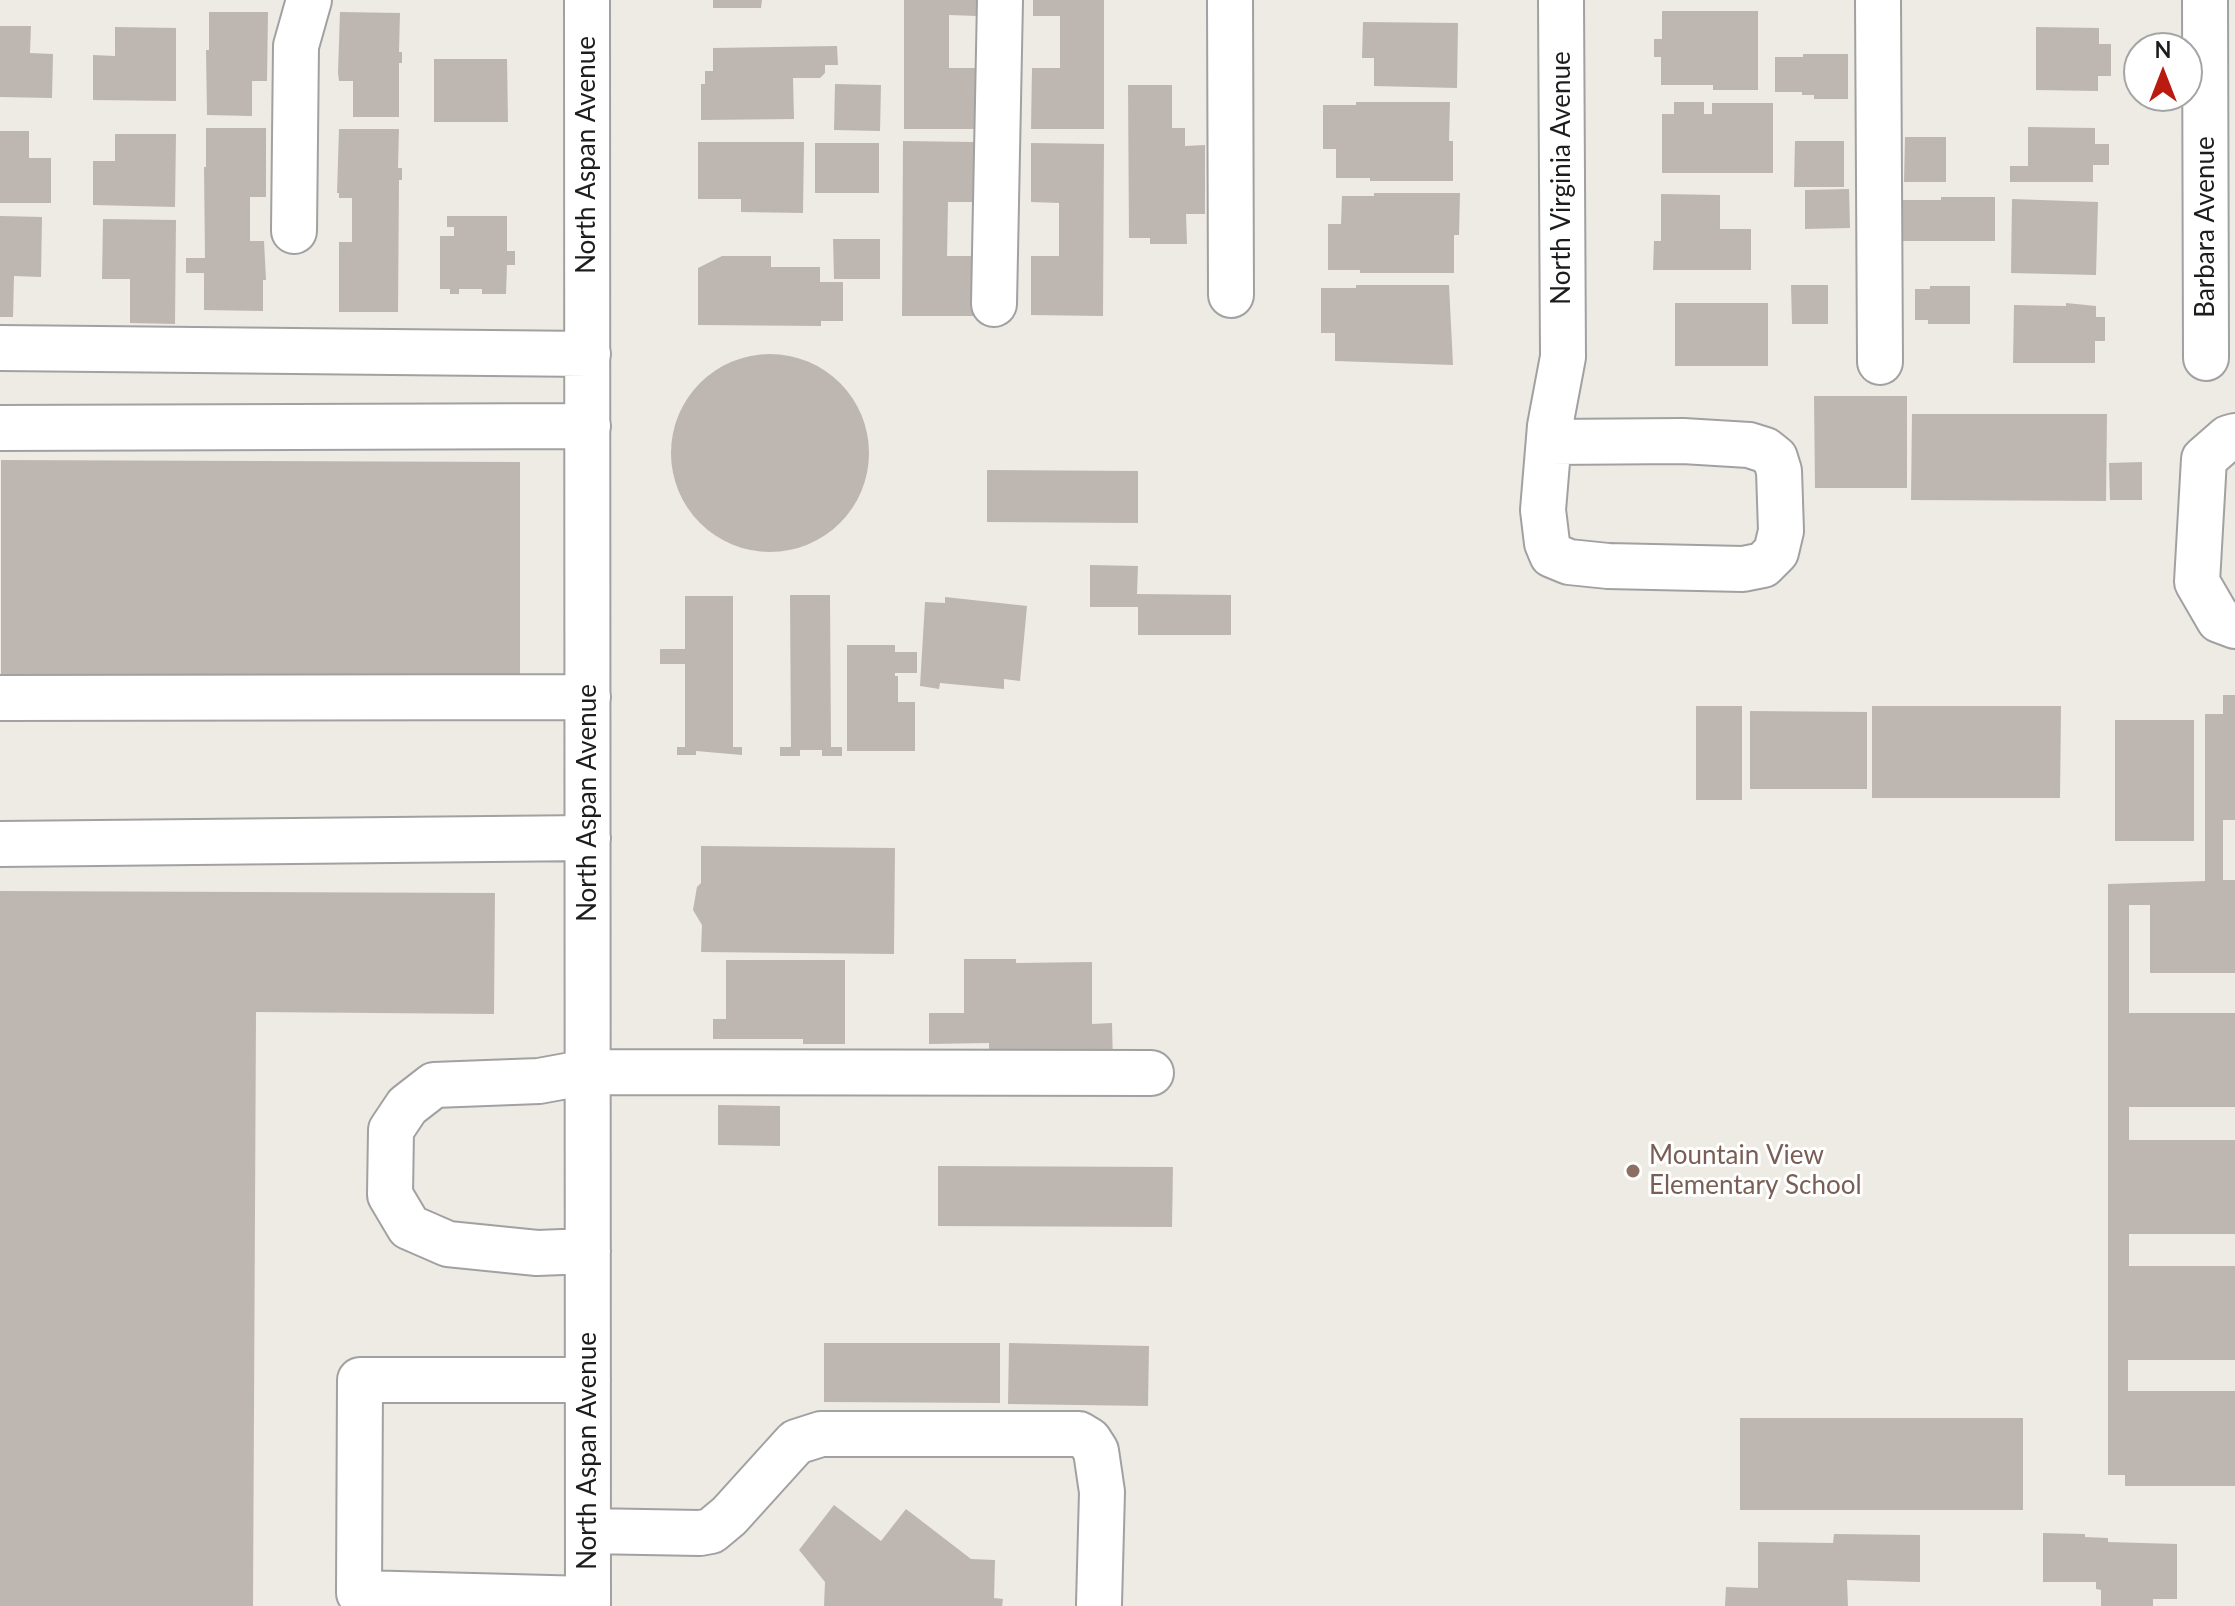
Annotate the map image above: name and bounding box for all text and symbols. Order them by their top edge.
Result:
north arrow [2123,32,2203,112]
street label: North Aspan Avenue [571,36,603,274]
text: N [2155,36,2171,63]
street label: North Virginia Avenue [1546,51,1578,305]
street label: Barbara Avenue [2190,136,2222,318]
street label: North Aspan Avenue [572,684,604,922]
place label: Mountain View Elementary School [1649,1140,1862,1202]
marker: Mountain View Elementary School [1624,1162,1642,1180]
street label: North Aspan Avenue [572,1332,604,1570]

